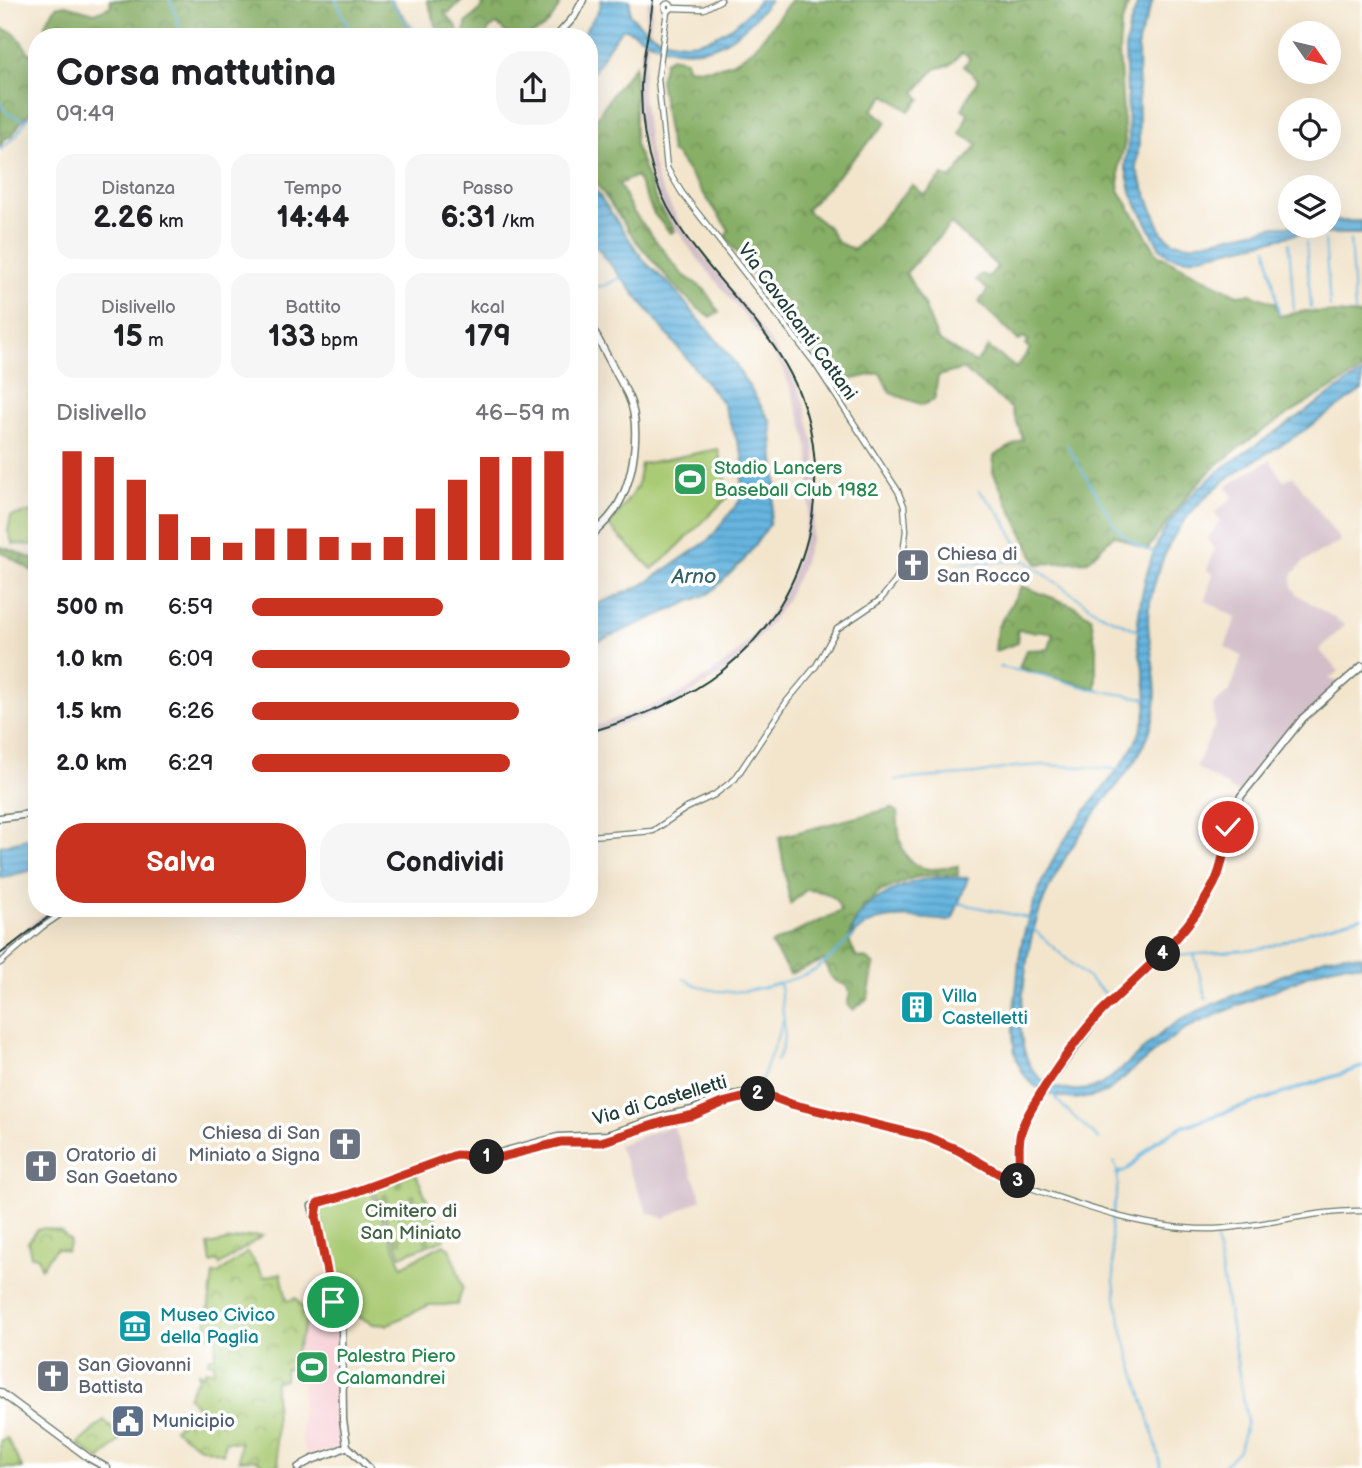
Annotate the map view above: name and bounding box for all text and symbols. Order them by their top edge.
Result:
north arrow [1278,21,1340,84]
map controls [1278,21,1341,238]
text: Corsa mattutina [56,51,337,96]
button: share [496,51,570,125]
button: locate [1278,98,1341,161]
text: 09:49 [56,100,115,128]
button: layers [1278,175,1341,238]
text: Distanza [101,177,175,200]
text: Tempo [284,177,342,200]
text: Passo [462,177,513,200]
text: 2.26 [93,200,154,236]
text: 14:44 [277,200,349,236]
text: 6:31 [441,200,496,236]
text: km [154,210,184,233]
text: /km [496,210,535,233]
street label: Via Cavalcanti Cattani [732,239,862,405]
text: Dislivello [101,296,176,319]
text: Battito [285,296,341,319]
text: kcal [471,296,505,319]
text: 15 [113,319,143,355]
text: 133 [268,319,316,355]
text: 179 [464,319,511,355]
text: m [143,329,164,352]
text: bpm [316,329,358,352]
text: Dislivello [56,399,147,427]
text: 46–59 m [475,399,570,427]
place label: Stadio Lancers Baseball Club 1982 [714,457,879,502]
sports icon: Stadio Lancers Baseball Club 1982 [671,460,709,498]
place label: Chiesa di San Rocco [937,543,1030,588]
church icon: Chiesa di San Rocco [894,546,932,584]
water label: Arno [671,564,716,589]
text: 500 m [56,593,124,621]
text: 6:59 [168,593,213,621]
text: 1.0 km [56,645,123,673]
text: 6:09 [168,645,214,673]
text: 1.5 km [56,697,122,725]
text: 6:26 [168,697,214,725]
text: 2.0 km [56,749,127,777]
text: 6:29 [168,749,214,777]
pin [1198,797,1258,857]
icon: check [1209,808,1247,846]
button: Salva [56,823,306,903]
button: Condividi [320,823,570,903]
pin: 4 [1146,936,1180,972]
text: 4 [1157,942,1168,965]
place label: Villa Castelletti [942,985,1028,1030]
building icon: Villa Castelletti [898,988,936,1026]
street label: Via di Castelletti [590,1071,730,1131]
pin: 2 [740,1076,776,1112]
text: 2 [752,1082,763,1105]
place label: Chiesa di San Miniato a Signa [188,1122,320,1167]
church icon: Chiesa di San Miniato a Signa [326,1125,364,1163]
pin: 1 [470,1140,504,1174]
place label: Oratorio di San Gaetano [66,1144,178,1189]
text: 1 [483,1145,491,1168]
church icon: Oratorio di San Gaetano [22,1147,60,1185]
pin: 3 [1000,1164,1036,1198]
text: 3 [1012,1169,1023,1192]
park label: Cimitero di San Miniato [361,1200,461,1245]
pin [303,1272,363,1332]
icon: arrive [314,1283,352,1321]
place label: Museo Civico della Paglia [160,1304,275,1349]
museum icon: Museo Civico della Paglia [116,1307,154,1345]
place label: Palestra Piero Calamandrei [336,1345,456,1390]
sports icon: Palestra Piero Calamandrei [293,1348,331,1386]
place label: San Giovanni Battista [78,1354,191,1399]
church icon: San Giovanni Battista [34,1357,72,1395]
public building icon: Municipio [109,1402,147,1440]
place label: Municipio [152,1410,235,1433]

